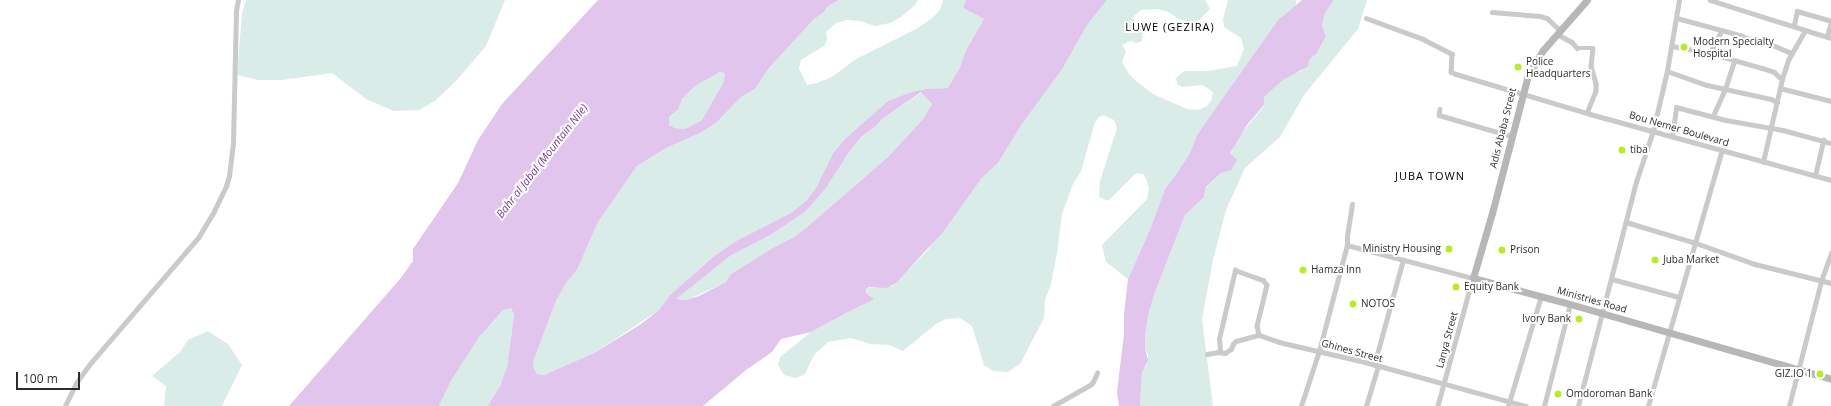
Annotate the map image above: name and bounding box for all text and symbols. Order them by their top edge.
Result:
district label: LUWE (GEZIRA) [1125,20,1215,34]
place label: Modern Specialty Hospital [1693,35,1774,58]
marker: Modern Specialty Hospital [1678,41,1690,53]
place label: Police Headquarters [1526,55,1591,78]
marker: Police Headquarters [1513,62,1523,72]
street label: Adis Ababa Street [1487,87,1519,169]
water label: Bahr al Jabal (Mountain Nile) [494,102,590,220]
street label: Bou Nemer Boulevard [1628,109,1730,149]
place label: tiba [1630,144,1648,156]
marker: tiba [1617,145,1627,155]
district label: JUBA TOWN [1395,169,1465,183]
place label: Ministry Housing [1362,243,1441,255]
marker: Ministry Housing [1444,244,1454,254]
place label: Prison [1510,244,1540,256]
marker: Prison [1497,245,1507,255]
place label: Juba Market [1663,254,1719,266]
marker: Juba Market [1650,255,1660,265]
place label: Hamza Inn [1311,264,1361,276]
marker: Hamza Inn [1298,265,1308,275]
place label: Equity Bank [1464,281,1519,293]
marker: Equity Bank [1451,282,1461,292]
street label: Ministries Road [1556,284,1628,316]
place label: NOTOS [1361,298,1395,310]
marker: NOTOS [1348,299,1358,309]
street label: Lanya Street [1434,310,1460,370]
place label: Ivory Bank [1522,313,1571,325]
marker: Ivory Bank [1574,314,1584,324]
street label: Ghines Street [1320,337,1384,365]
scale bar [18,364,82,390]
place label: GIZ.IO 1 [1775,368,1812,380]
marker: GIZ.IO 1 [1815,369,1825,379]
text: 100 m [23,370,58,387]
place label: Omdoroman Bank [1566,388,1652,400]
marker: Omdoroman Bank [1553,389,1563,399]

